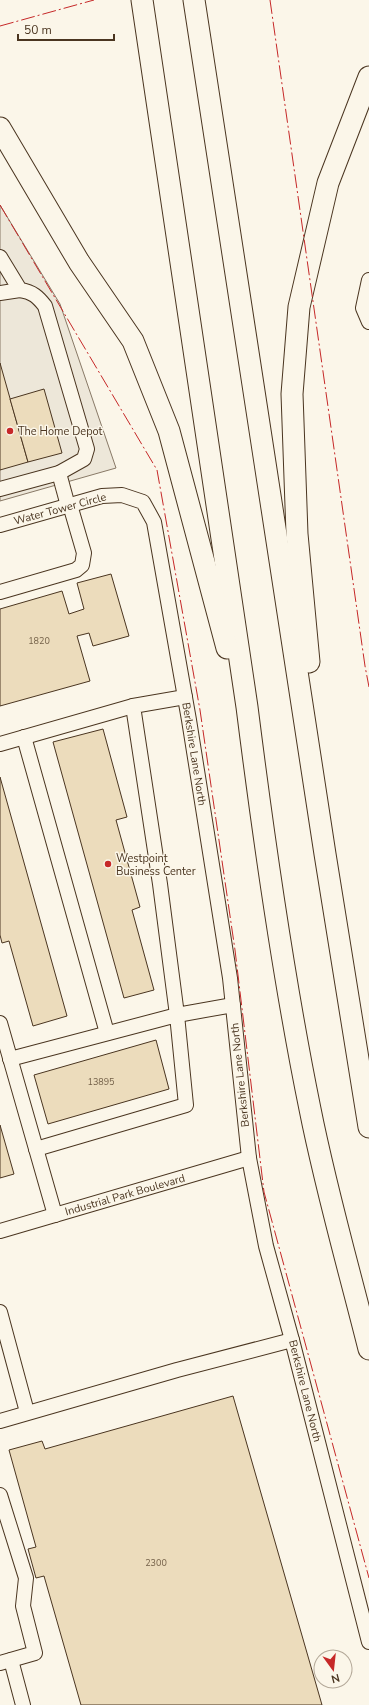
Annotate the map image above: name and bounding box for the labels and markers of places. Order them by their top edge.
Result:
place label: The Home Depot [18,424,103,439]
marker: The Home Depot [5,426,15,436]
place label: Westpoint Business Center [116,851,196,879]
marker: Westpoint Business Center [103,859,113,869]

